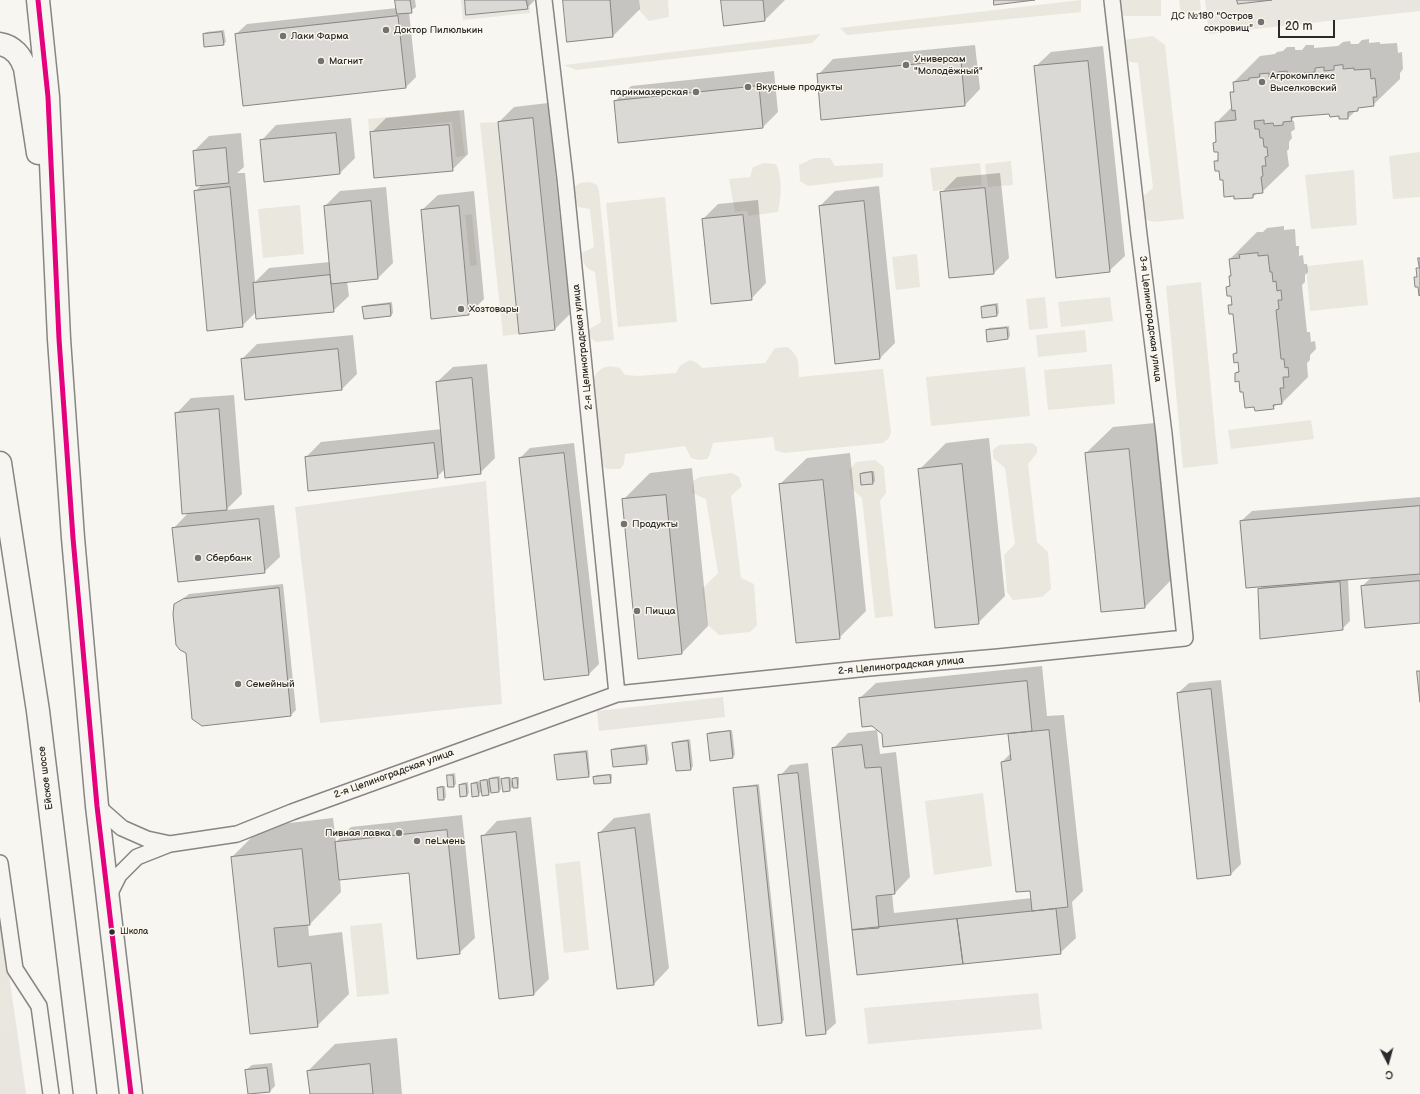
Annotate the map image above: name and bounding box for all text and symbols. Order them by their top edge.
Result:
place label: ДС №180 "Остров сокровищ" [1171,10,1253,34]
scale bar [1280,12,1337,38]
marker: ДС №180 "Остров сокровищ" [1256,17,1266,27]
text: 20 m [1285,19,1312,34]
place label: Доктор Пилюлькин [394,24,483,36]
marker: Доктор Пилюлькин [381,25,391,35]
place label: Лаки Фарма [291,30,349,42]
marker: Лаки Фарма [278,31,288,41]
place label: Универсам "Молодёжный" [914,53,983,76]
place label: Магнит [329,55,363,67]
marker: Магнит [316,56,326,66]
marker: Универсам "Молодёжный" [901,60,911,70]
place label: Агрокомплекс Выселковский [1270,70,1337,94]
marker: Агрокомплекс Выселковский [1257,77,1267,87]
place label: Вкусные продукты [756,81,843,93]
marker: Вкусные продукты [743,82,753,92]
place label: парикмахерская [610,86,688,98]
marker: парикмахерская [691,87,701,97]
street label: 3-я Целиноградская улица [1136,255,1164,383]
street label: 2-я Целиноградская улица [570,283,596,411]
place label: Хозтовары [469,303,519,315]
marker: Хозтовары [456,304,466,314]
place label: Продукты [632,518,678,530]
marker: Продукты [619,519,629,529]
place label: Сбербанк [206,552,252,564]
marker: Сбербанк [193,553,203,563]
place label: Пицца [645,605,676,617]
marker: Пицца [632,606,642,616]
street label: 2-я Целиноградская улица [837,655,965,677]
place label: Семейный [246,678,295,690]
marker: Семейный [233,679,243,689]
street label: Ейское шоссе [36,745,56,811]
street label: 2-я Целиноградская улица [332,747,456,801]
place label: Пивная лавка [325,827,391,839]
marker: Пивная лавка [394,828,404,838]
place label: пеLмень [425,835,465,847]
marker: пеLмень [412,836,422,846]
marker: Школа [107,927,117,937]
place label: Школа [120,927,148,937]
north arrow [1368,1042,1408,1082]
text: С [1385,1068,1394,1081]

